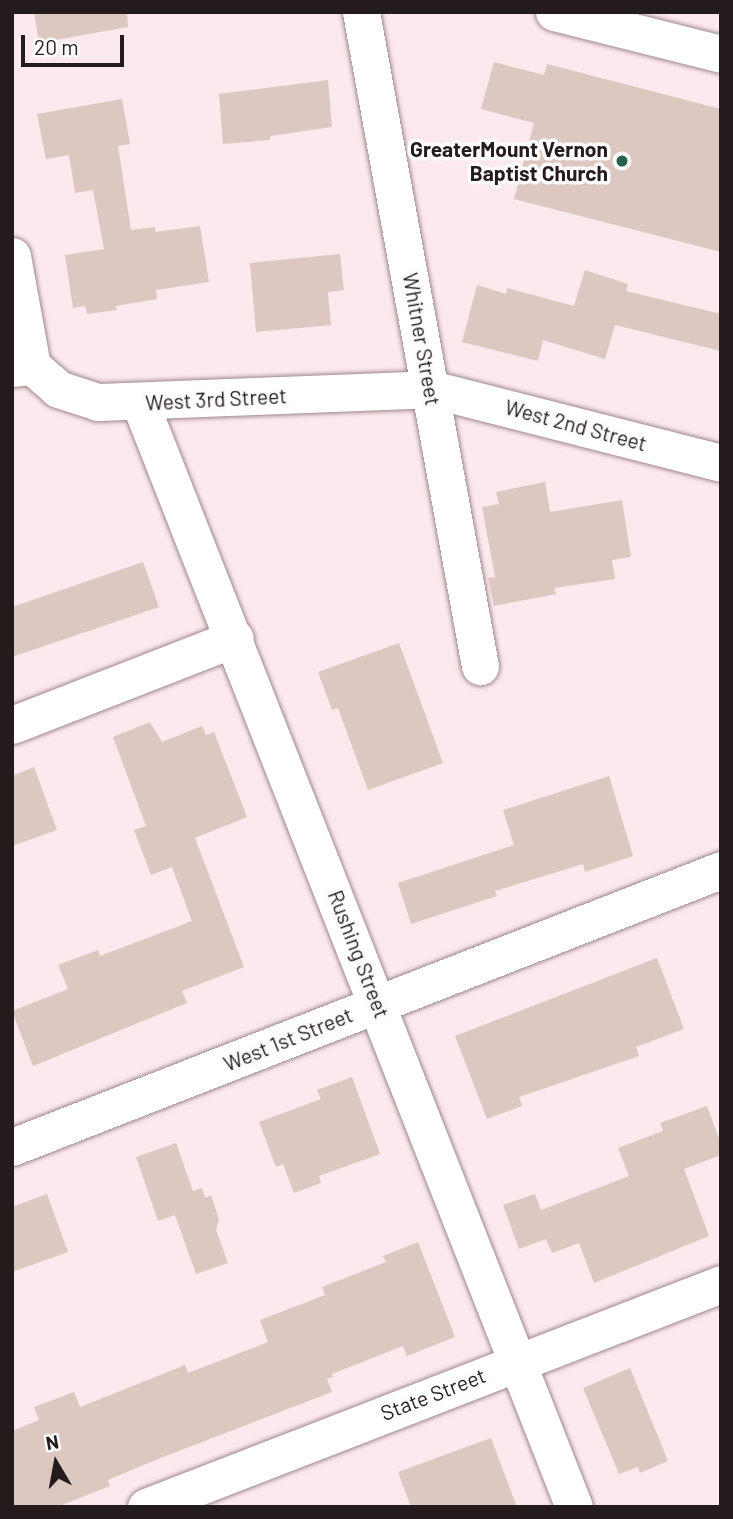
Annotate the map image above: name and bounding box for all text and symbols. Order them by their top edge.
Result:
scale bar [24,21,128,65]
text: 20 m [34,34,79,59]
place label: GreaterMount Vernon Baptist Church [410,136,608,186]
marker: GreaterMount Vernon Baptist Church [614,153,630,169]
street label: Whitner Street [398,271,446,407]
street label: West 3rd Street [145,383,287,415]
street label: West 2nd Street [502,394,650,456]
street label: Rushing Street [323,886,395,1022]
street label: West 1st Street [220,1002,356,1076]
street label: State Street [377,1362,489,1426]
north arrow [21,1428,91,1498]
text: N [44,1429,60,1454]

